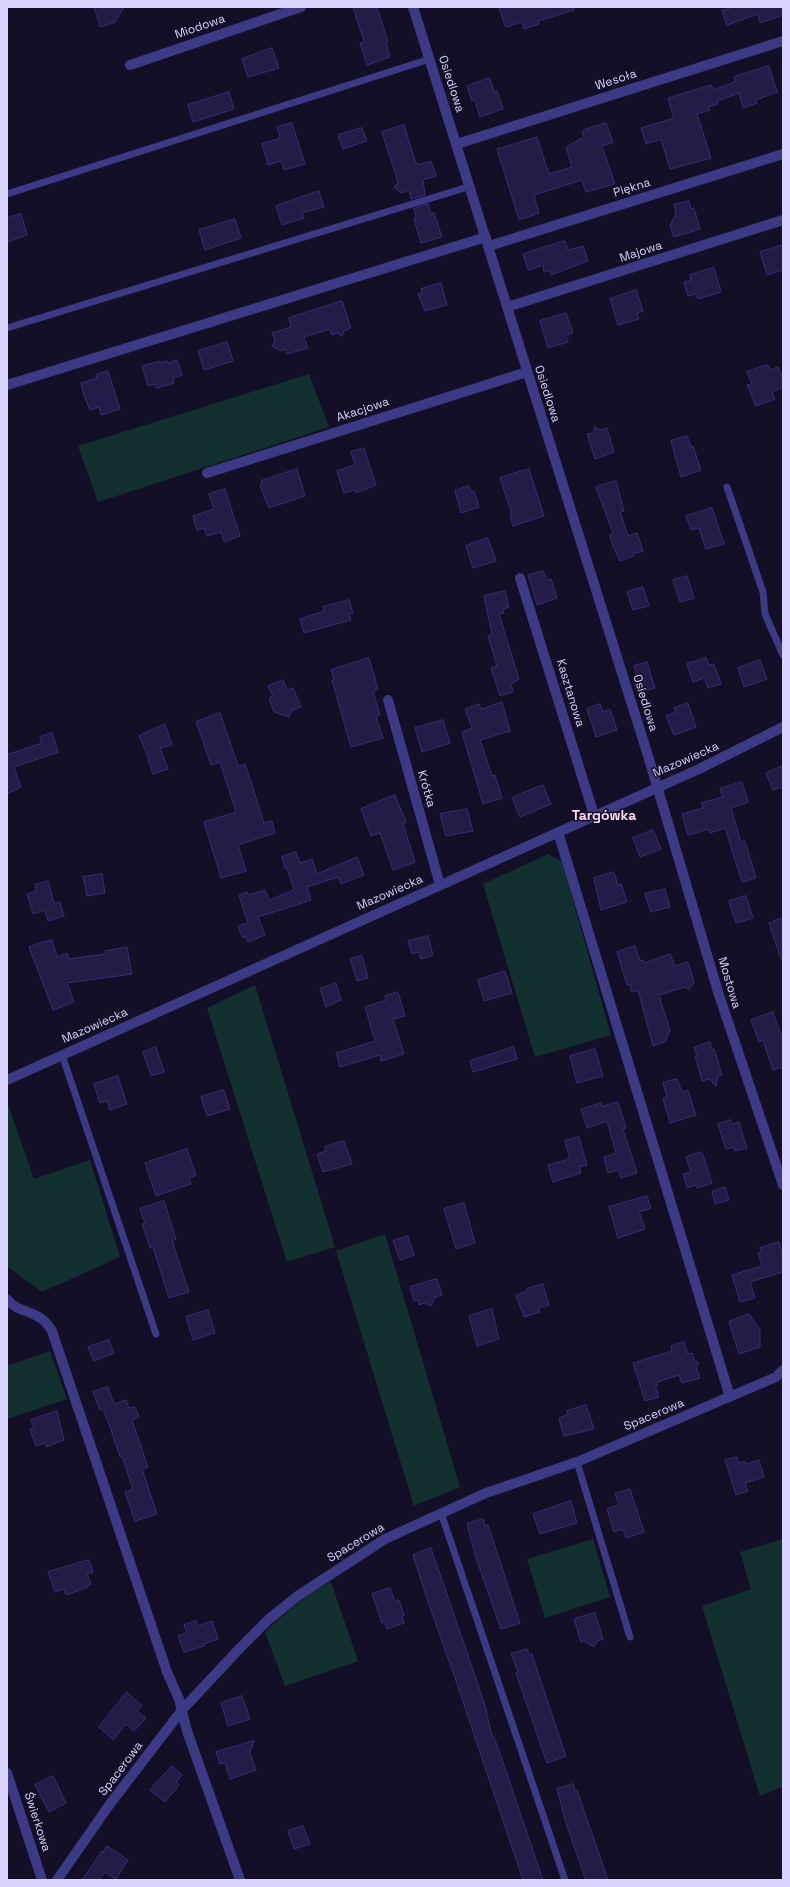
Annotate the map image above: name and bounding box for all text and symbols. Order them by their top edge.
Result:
street label: Miodowa [173,12,227,42]
street label: Osiedlowa [435,54,467,114]
street label: Wesoła [594,67,638,93]
street label: Piękna [612,176,652,200]
street label: Majowa [618,238,664,266]
street label: Osiedlowa [531,364,563,424]
street label: Akacjowa [335,395,391,425]
street label: Kasztanowa [553,657,587,729]
street label: Osiedlowa [630,673,660,733]
street label: Mazowiecka [651,739,721,781]
street label: Krótka [414,769,438,809]
district label: Targówka [572,808,636,824]
street label: Mazowiecka [355,872,425,914]
street label: Mostowa [714,956,744,1010]
street label: Mazowiecka [60,1005,130,1047]
street label: Spacerowa [622,1396,686,1434]
street label: Spacerowa [325,1520,387,1566]
street label: Spacerowa [96,1739,146,1799]
street label: Świerkowa [21,1791,53,1853]

